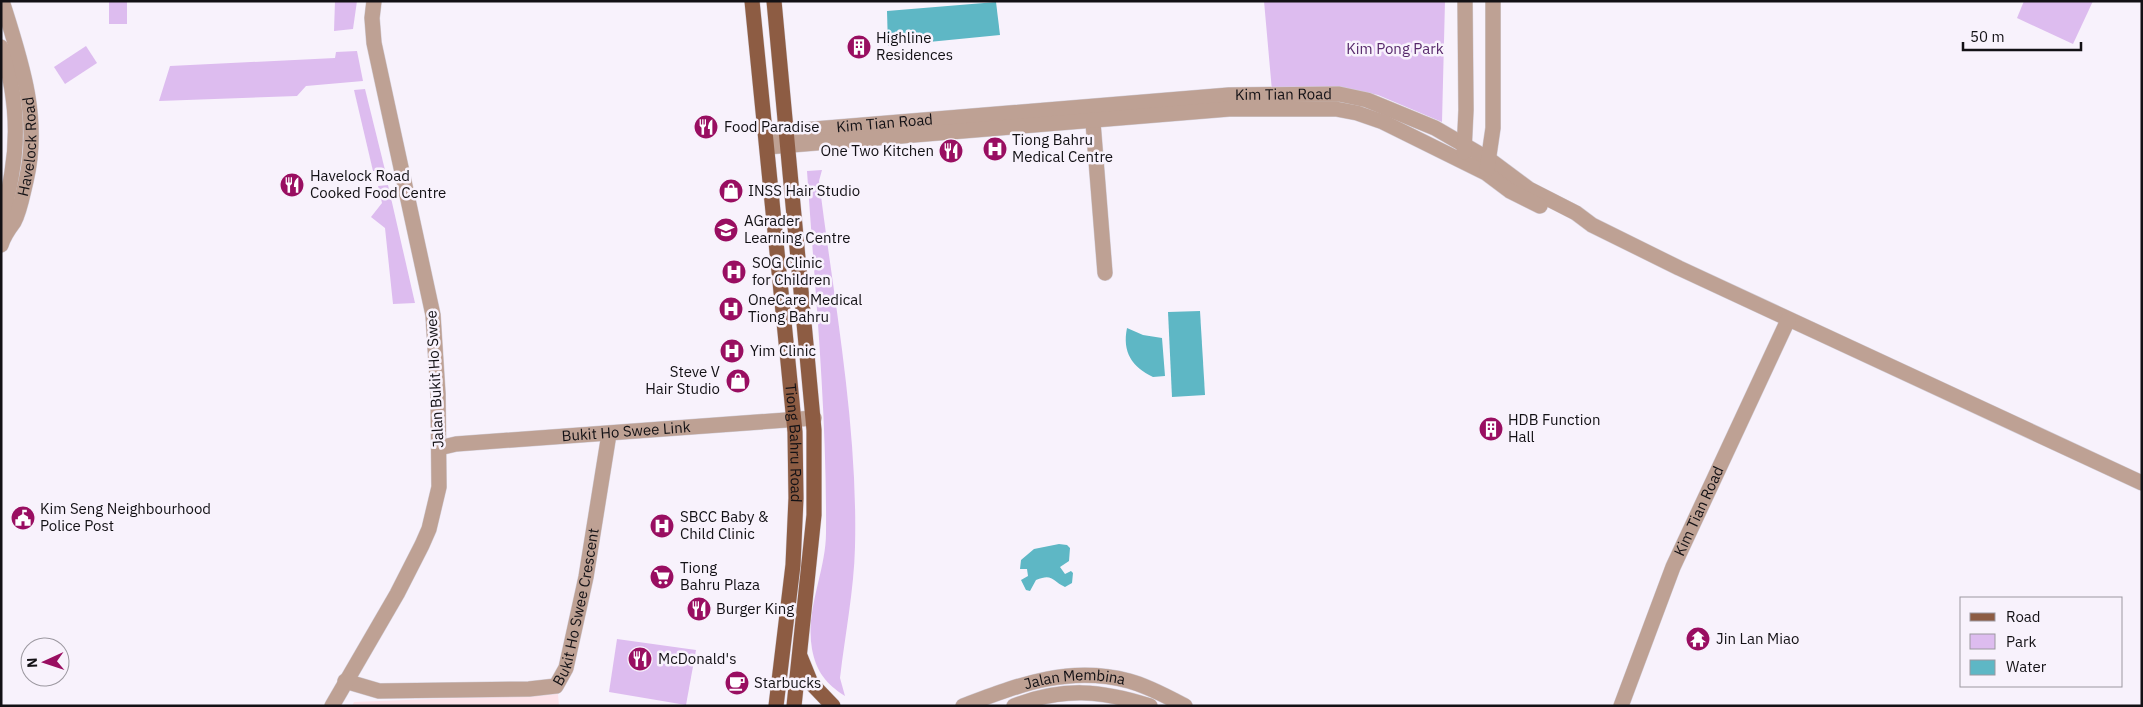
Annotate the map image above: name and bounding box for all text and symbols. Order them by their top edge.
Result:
scale bar [1963,20,2080,52]
text: 50 m [1970,27,2005,46]
place label: Highline Residences [876,28,953,64]
building icon: Highline Residences [846,34,872,60]
park label: Kim Pong Park [1346,39,1444,58]
street label: Kim Tian Road [1235,84,1332,104]
street label: Havelock Road [13,96,40,198]
street label: Kim Tian Road [835,109,934,136]
restaurant icon: Food Paradise [693,114,719,140]
place label: Food Paradise [724,117,819,136]
place label: Tiong Bahru Medical Centre [1012,130,1113,166]
hospital icon: Tiong Bahru Medical Centre [982,136,1008,162]
restaurant icon: One Two Kitchen [938,138,964,164]
place label: One Two Kitchen [820,141,934,160]
place label: Havelock Road Cooked Food Centre [310,166,446,202]
restaurant icon: Havelock Road Cooked Food Centre [279,172,305,198]
shop icon: INSS Hair Studio [718,178,744,204]
place label: INSS Hair Studio [748,181,860,200]
place label: AGrader Learning Centre [744,211,850,247]
school or university icon: AGrader Learning Centre [713,217,739,243]
place label: SOG Clinic for Children [752,253,831,289]
hospital icon: SOG Clinic for Children [721,259,747,285]
place label: OneCare Medical Tiong Bahru [748,290,862,326]
hospital icon: OneCare Medical Tiong Bahru [718,296,744,322]
street label: Jalan Bukit Ho Swee [421,310,448,448]
hospital icon: Yim Clinic [719,338,745,364]
place label: Yim Clinic [750,341,816,360]
place label: Steve V Hair Studio [645,362,720,398]
shop icon: Steve V Hair Studio [725,368,751,394]
street label: Tiong Bahru Road [781,382,806,503]
place label: HDB Function Hall [1508,410,1601,446]
building icon: HDB Function Hall [1478,416,1504,442]
street label: Bukit Ho Swee Link [561,417,691,445]
street label: Kim Tian Road [1669,463,1728,559]
place label: Kim Seng Neighbourhood Police Post [40,499,211,535]
public building icon: Kim Seng Neighbourhood Police Post [10,505,36,531]
place label: SBCC Baby & Child Clinic [680,507,769,543]
hospital icon: SBCC Baby & Child Clinic [649,513,675,539]
street label: Bukit Ho Swee Crescent [548,527,603,689]
place label: Tiong Bahru Plaza [680,558,760,594]
supermarket icon: Tiong Bahru Plaza [649,564,675,590]
restaurant icon: Burger King [686,596,712,622]
legend [1960,597,2123,687]
place label: Burger King [716,599,794,618]
text: Road [2006,607,2041,626]
temple icon: Jin Lan Miao [1685,626,1711,652]
place label: Jin Lan Miao [1716,629,1799,648]
text: Park [2006,632,2036,651]
north arrow [20,637,70,687]
restaurant icon: McDonald's [627,646,653,672]
place label: McDonald's [658,649,736,668]
text: N [23,657,41,668]
text: Water [2006,657,2047,676]
street label: Jalan Membina [1022,665,1127,693]
cafe icon: Starbucks [724,670,750,696]
place label: Starbucks [754,673,821,692]

